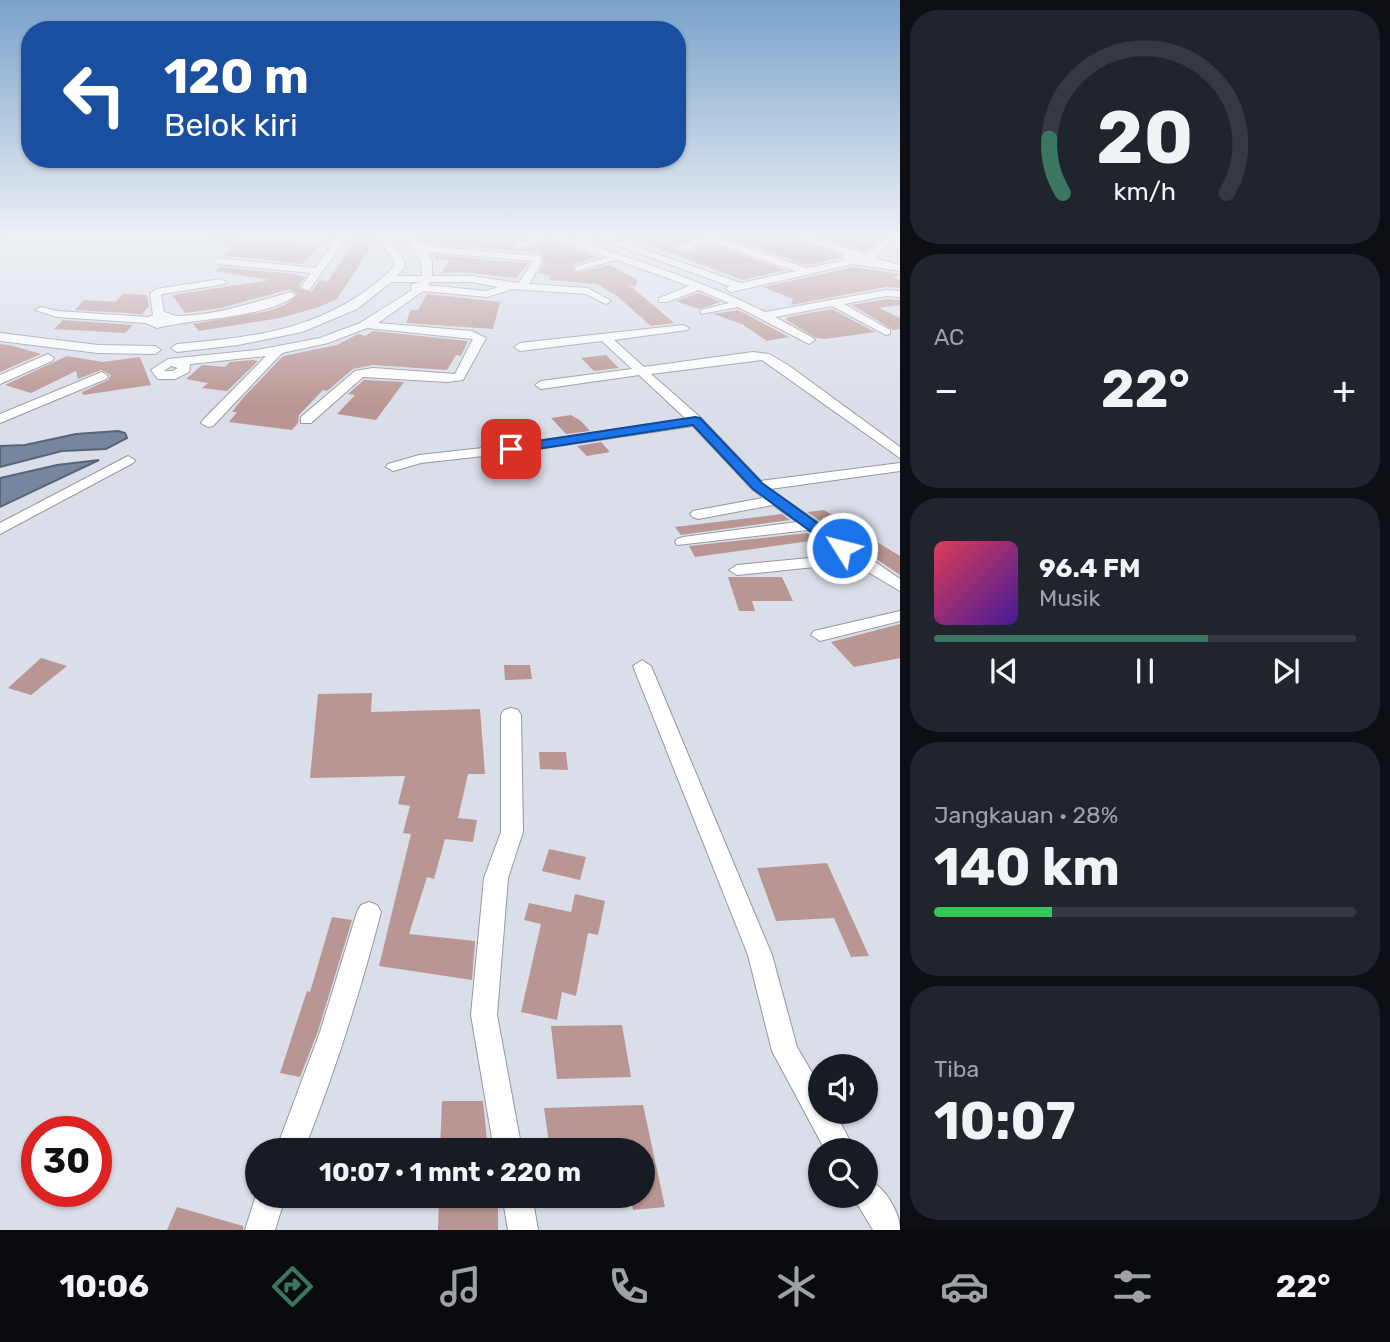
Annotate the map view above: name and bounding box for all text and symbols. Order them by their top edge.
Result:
text: 120 m [164,47,309,105]
icon: left [49,49,140,140]
text: 20 [1097,95,1193,181]
text: Belok kiri [164,106,298,144]
text: km/h [1114,177,1176,206]
text: AC [934,323,964,351]
text: 22° [1101,358,1190,420]
text: − [934,367,959,413]
text: + [1332,367,1356,413]
pin [481,419,541,479]
icon: arrive [492,430,530,468]
position arrow [805,511,879,585]
text: 96.4 FM [1039,553,1141,584]
text: Musik [1039,584,1100,612]
icon: previous [985,652,1023,690]
icon: pause [1126,652,1164,690]
icon: next [1267,652,1305,690]
text: Jangkauan · 28% [934,801,1118,829]
text: 140 km [934,836,1120,898]
map controls [808,1054,878,1208]
button: sound [808,1054,878,1124]
text: Tiba [934,1055,979,1083]
text: 10:07 [934,1090,1076,1152]
speed limit sign: 30 [21,1116,112,1207]
button: search [808,1138,878,1208]
text: 10:07 · 1 mnt · 220 m [319,1157,581,1188]
icon: directions [268,1262,317,1311]
icon: music [436,1262,485,1311]
icon: phone [604,1262,653,1311]
icon: climate [772,1262,821,1311]
icon: car [940,1262,989,1311]
icon: filters [1108,1262,1157,1311]
text: 10:06 [59,1267,149,1305]
text: 22° [1276,1267,1331,1305]

